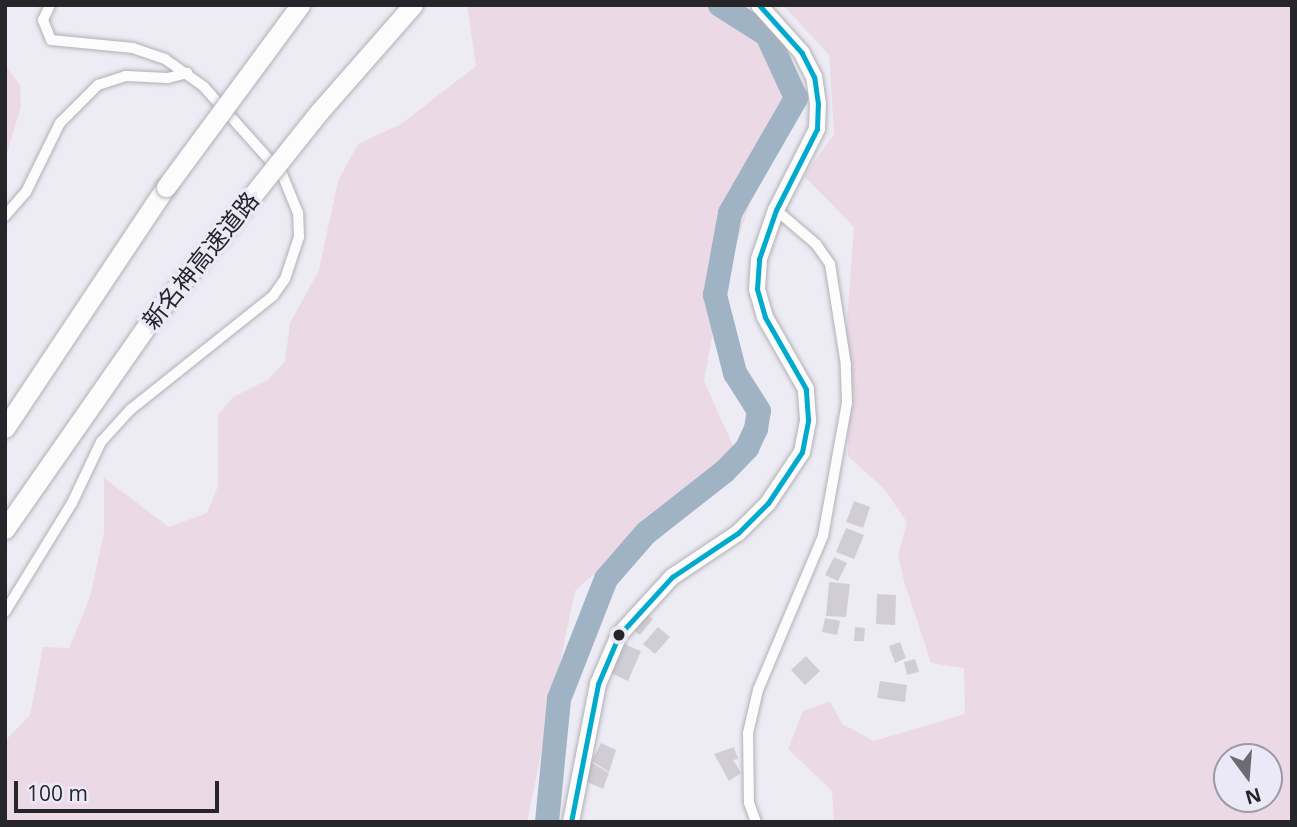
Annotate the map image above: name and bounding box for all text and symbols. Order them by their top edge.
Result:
street label: 新名神高速道路 [136,186,264,334]
unlabelled marker [612,628,626,642]
north arrow [1213,743,1283,813]
scale bar [18,768,222,812]
text: 100 m [27,779,88,807]
text: N [1242,782,1264,811]

